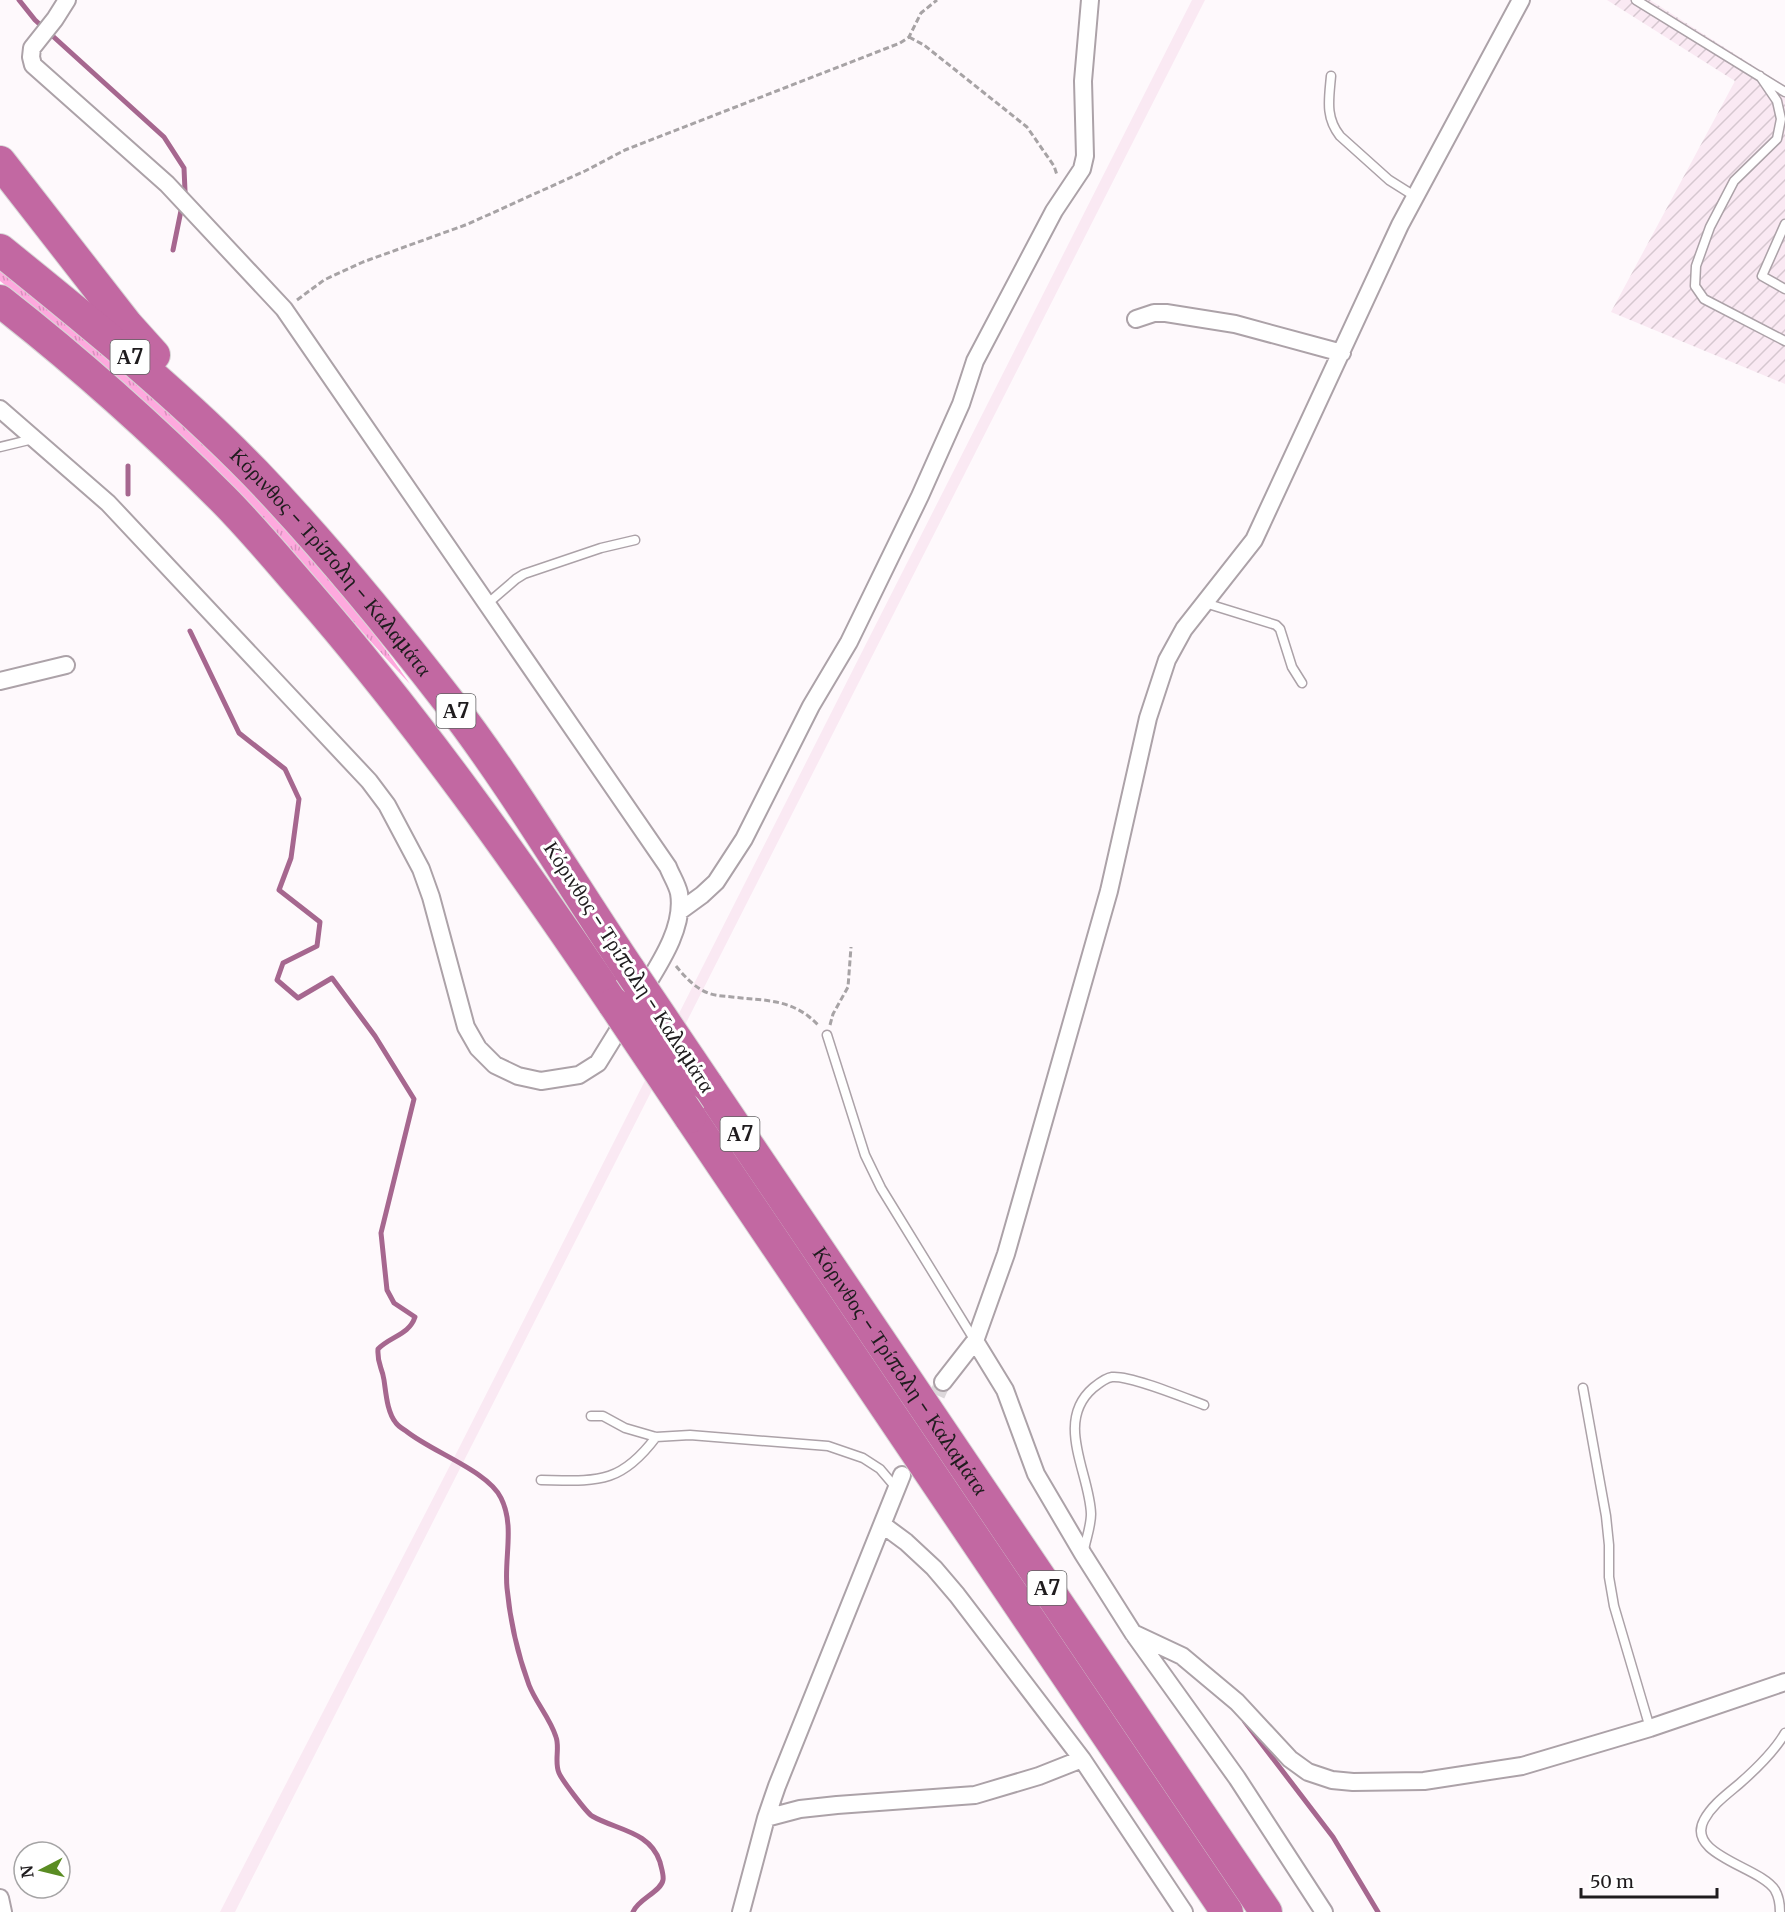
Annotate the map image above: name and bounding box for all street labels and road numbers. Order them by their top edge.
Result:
road number: Α7 [110,340,150,374]
street label: Κόρινθος - Τρίπολη - Καλαμάτα [225,442,438,682]
road number: Α7 [436,694,476,728]
street label: Κόρινθος - Τρίπολη - Καλαμάτα [538,836,721,1097]
road number: Α7 [720,1117,760,1151]
street label: Κόρινθος - Τρίπολη - Καλαμάτα [807,1241,994,1500]
road number: Α7 [1028,1571,1066,1605]

